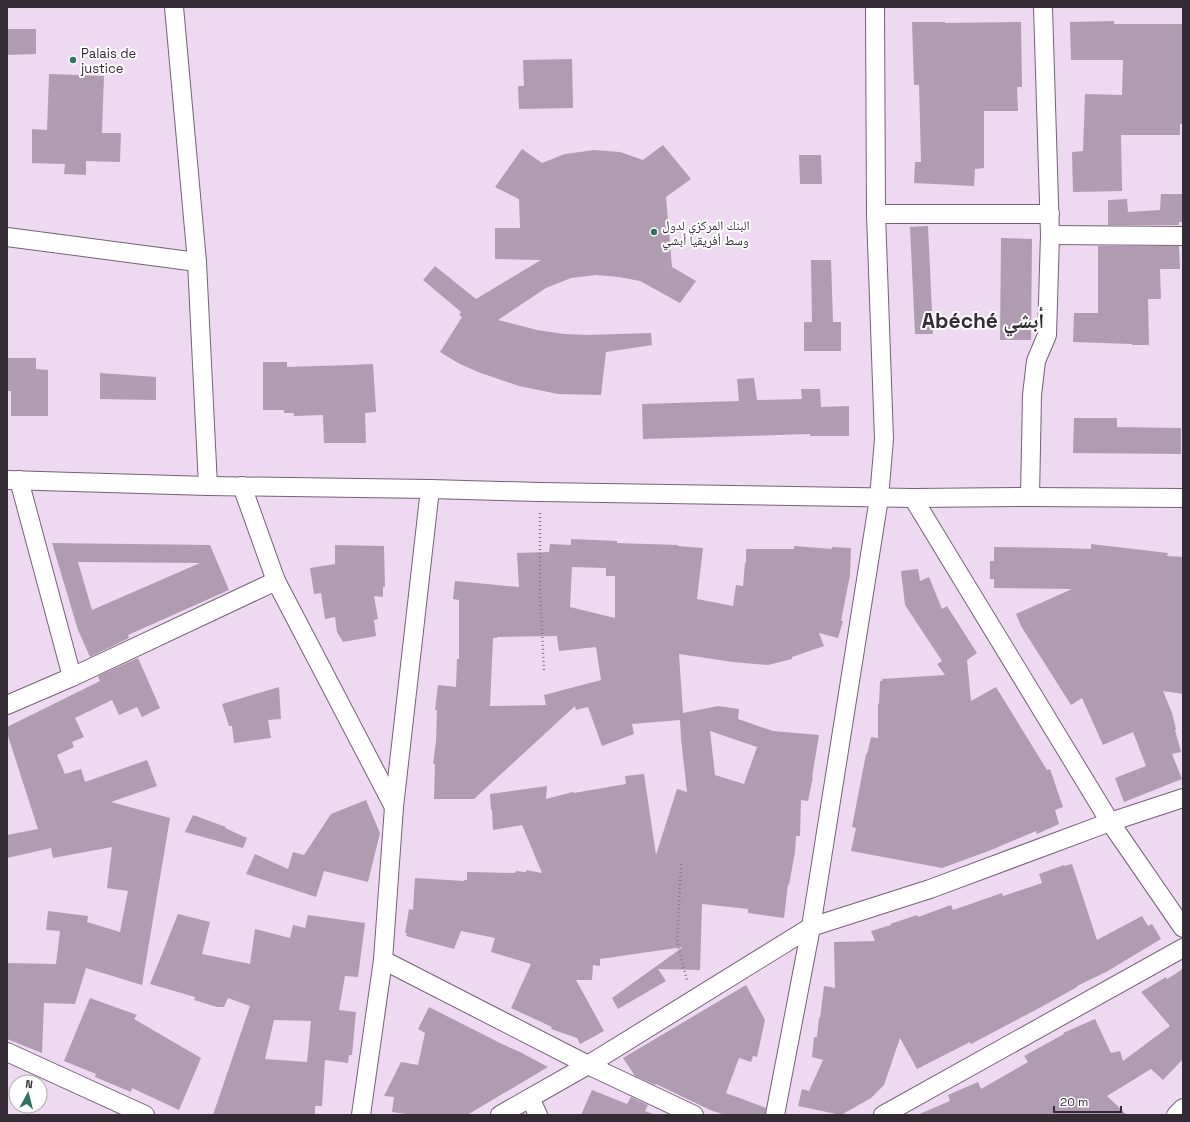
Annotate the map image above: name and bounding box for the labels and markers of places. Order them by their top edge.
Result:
place label: Palais de justice [80,45,136,77]
marker: Palais de justice [68,55,78,65]
place label: البنك المركزي لدول وسط أفريقيا أبشي [662,217,750,251]
marker: البنك المركزي لدول وسط أفريقيا أبشي [649,227,659,237]

